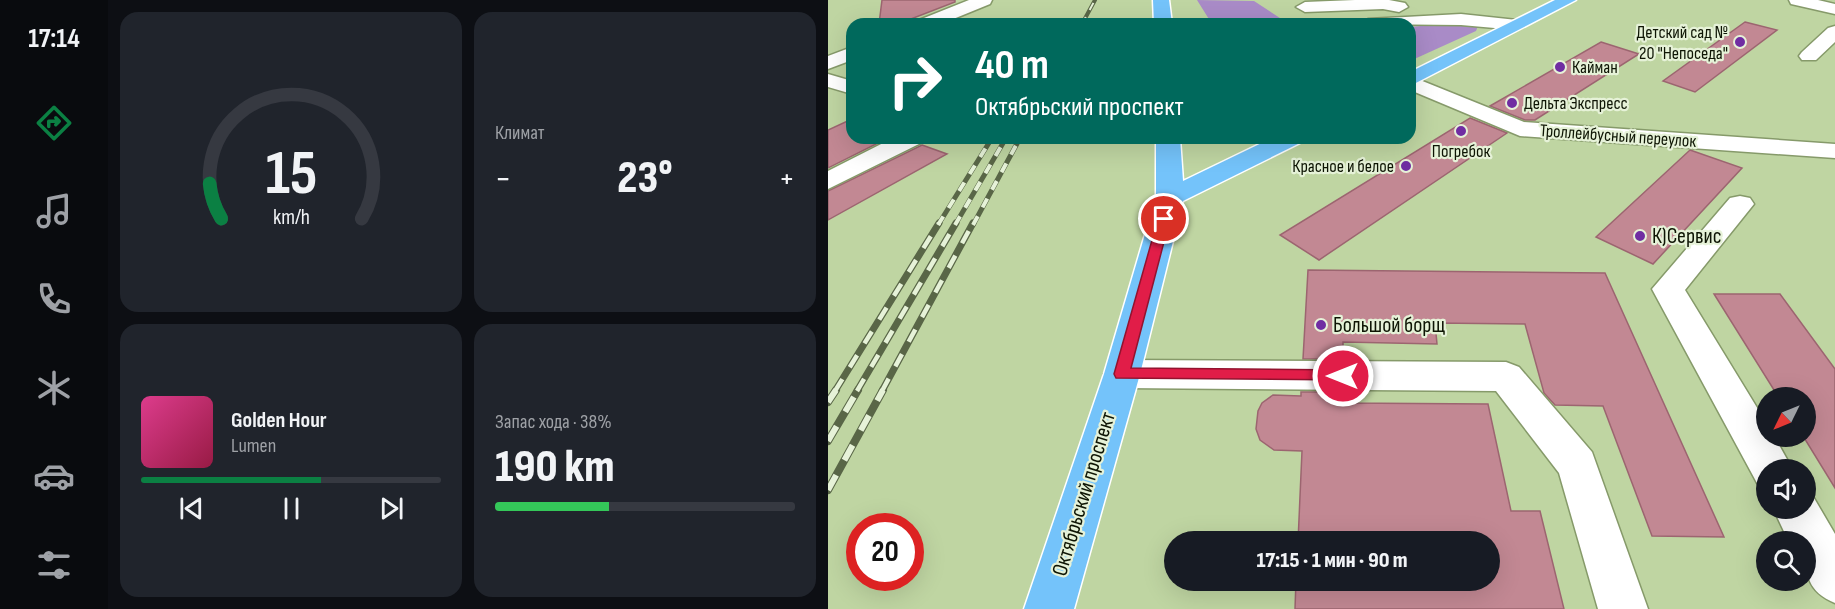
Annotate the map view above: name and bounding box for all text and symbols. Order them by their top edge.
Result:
place label: Детский сад № 20 "Непоседа" [1637,22,1728,64]
text: 17:14 [28,23,80,55]
marker: Детский сад № 20 "Непоседа" [1733,35,1747,49]
text: 40 m [975,40,1049,91]
icon: right [876,42,954,120]
place label: Кайман [1572,57,1618,78]
marker: Кайман [1553,60,1567,74]
text: Октябрьский проспект [975,91,1184,123]
place label: Дельта Экспресс [1524,93,1628,114]
marker: Дельта Экспресс [1505,96,1519,110]
icon: directions [33,102,75,144]
street label: Троллейбусный переулок [1539,120,1697,152]
text: Климат [495,121,545,145]
marker: Погребок [1454,124,1468,138]
text: 15 [265,137,317,212]
place label: Погребок [1432,141,1490,162]
text: 23° [617,151,673,206]
place label: Красное и белое [1292,156,1394,177]
text: − [495,159,511,199]
text: + [779,159,795,199]
marker: Красное и белое [1399,159,1413,173]
icon: music [33,190,75,232]
pin [1138,193,1189,244]
icon: arrive [1147,202,1180,235]
text: km/h [272,205,310,230]
place label: К)Сервис [1652,223,1721,250]
marker: К)Сервис [1633,229,1647,243]
icon: phone [33,278,75,320]
place label: Большой борщ [1333,312,1445,339]
marker: Большой борщ [1314,318,1328,332]
position arrow [1311,344,1375,408]
icon: climate [33,367,75,409]
north arrow [1756,387,1816,447]
map controls [1756,387,1816,591]
text: Golden Hour [231,407,327,434]
street label: Октябрьский проспект [1046,408,1122,579]
text: Запас хода · 38% [495,410,612,434]
text: Lumen [231,434,276,458]
text: 190 km [495,440,615,495]
icon: car [33,455,75,497]
button: sound [1756,459,1816,519]
icon: previous [175,492,208,525]
icon: pause [275,492,308,525]
icon: next [375,492,408,525]
speed limit sign: 20 [846,513,924,591]
button: search [1756,531,1816,591]
icon: filters [33,544,75,586]
text: 17:15 · 1 мин · 90 m [1256,547,1408,574]

